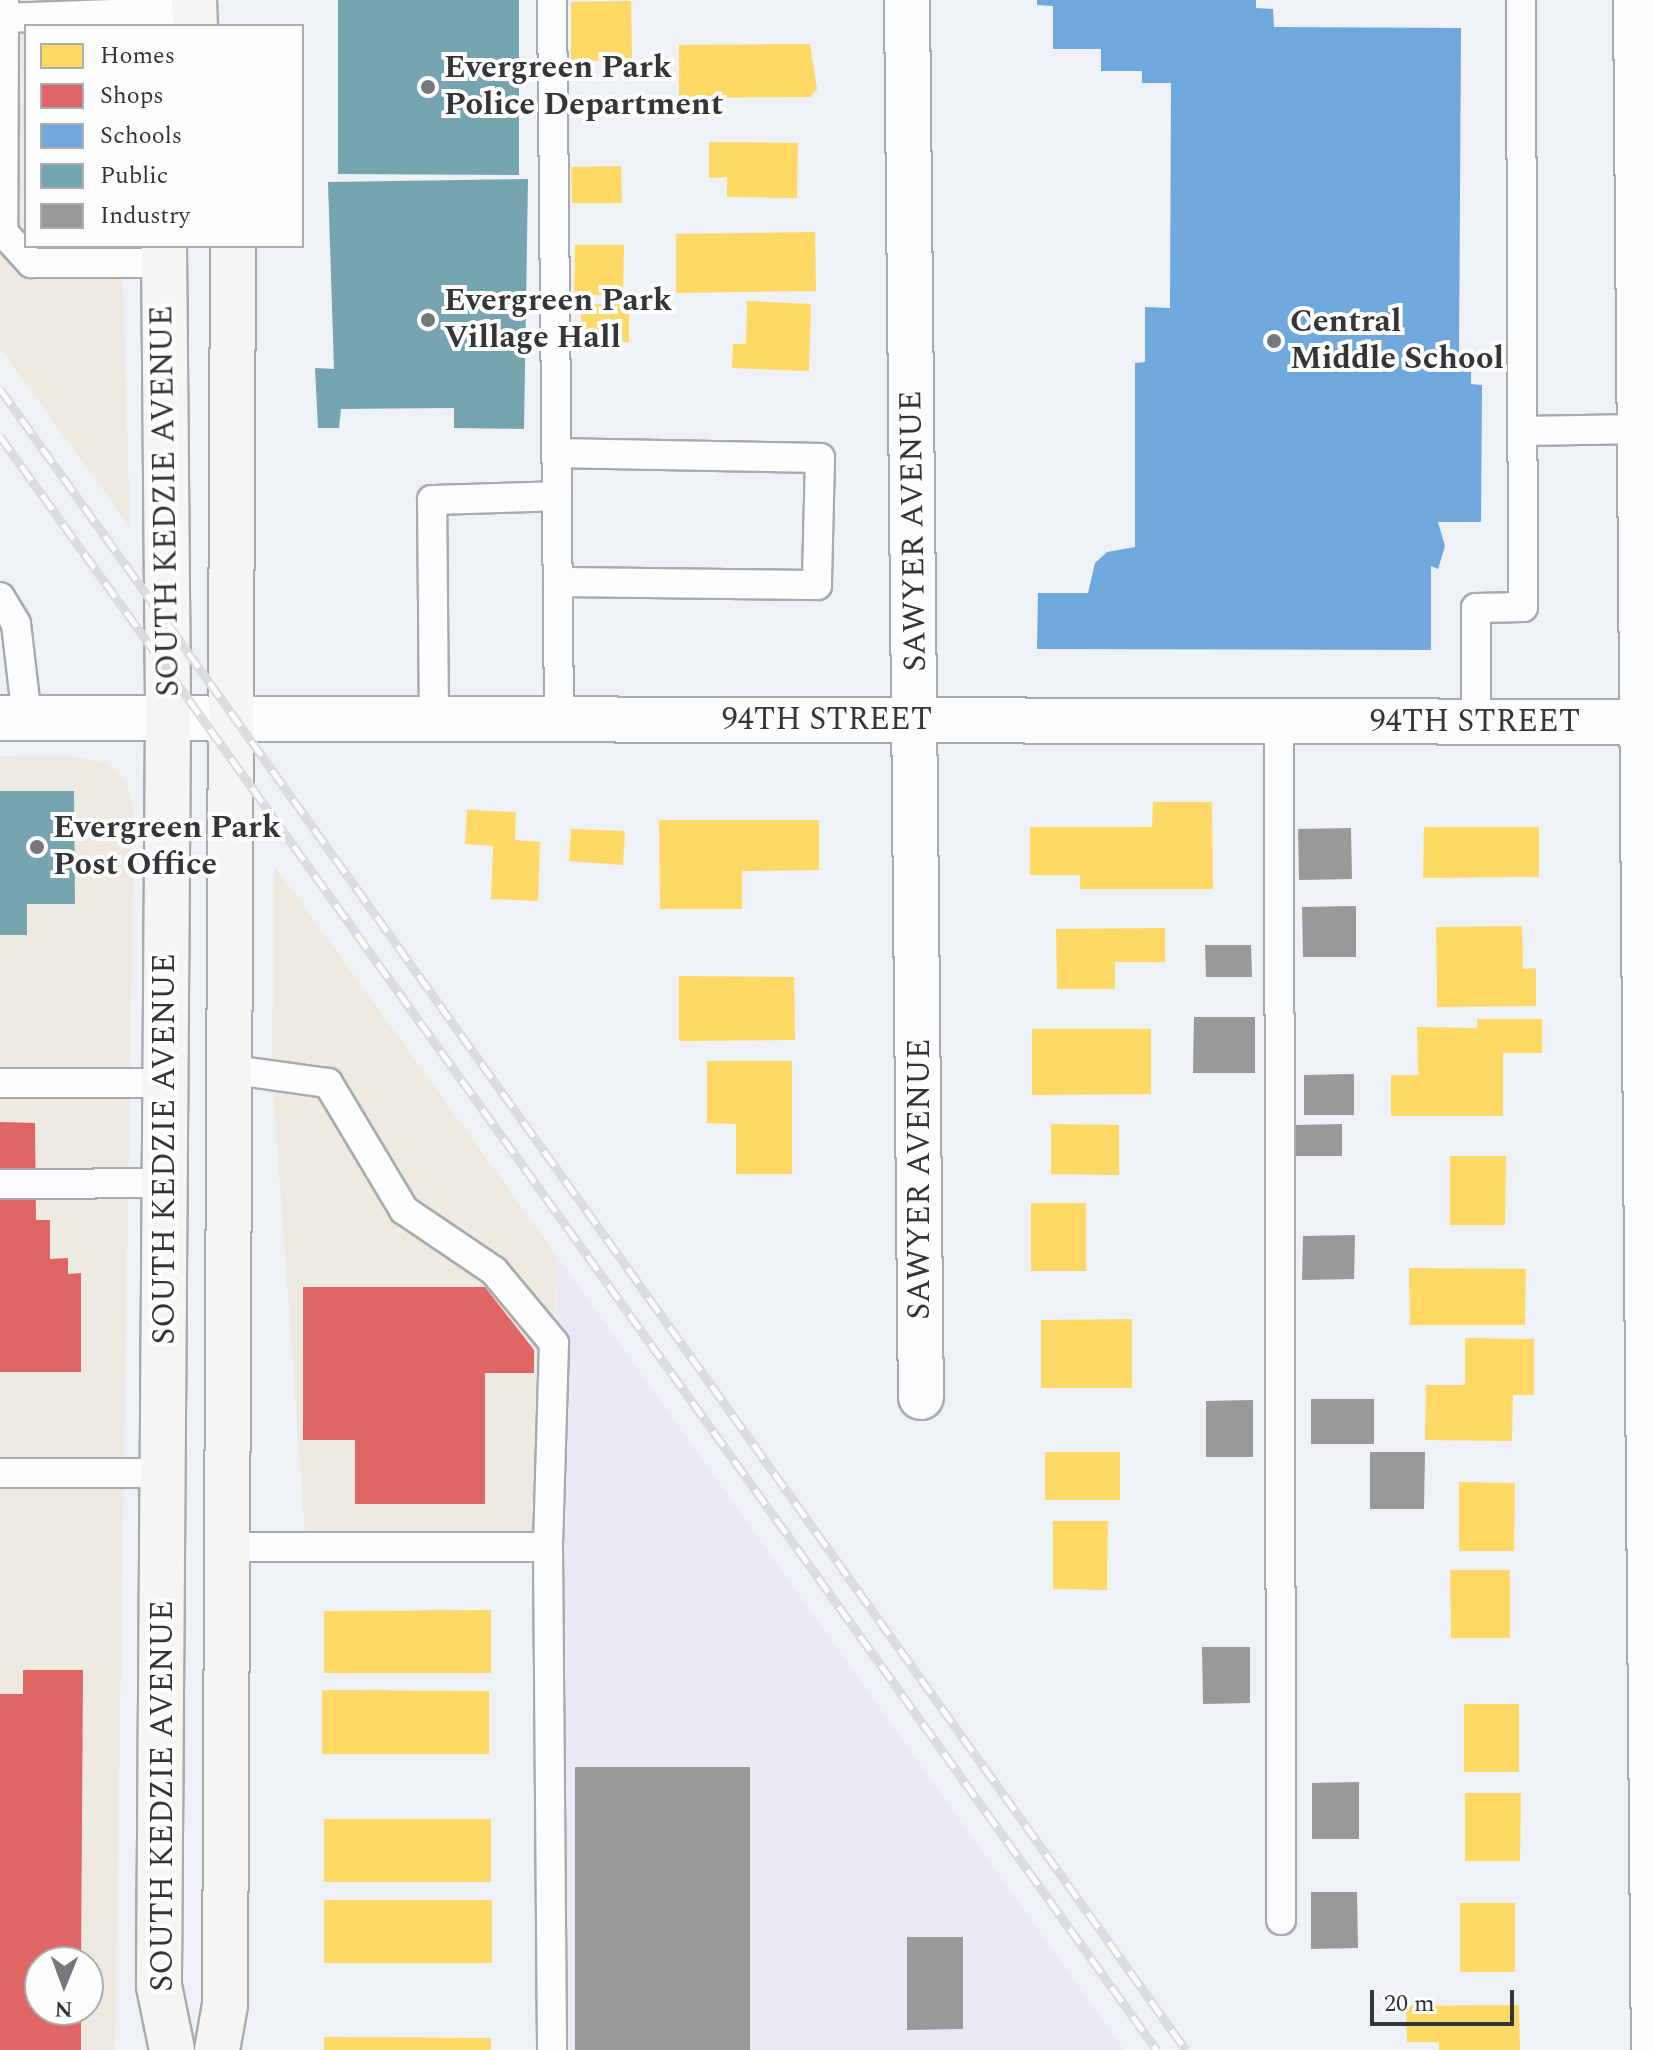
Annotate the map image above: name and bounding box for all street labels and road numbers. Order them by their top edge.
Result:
street label: SOUTH KEDZIE AVENUE [143,305,189,697]
street label: SAWYER AVENUE [892,390,936,672]
street label: 94TH STREET [722,701,932,739]
street label: 94TH STREET [1370,703,1580,741]
street label: SOUTH KEDZIE AVENUE [146,953,184,1345]
street label: SAWYER AVENUE [901,1038,939,1320]
street label: SOUTH KEDZIE AVENUE [144,1600,182,1992]

